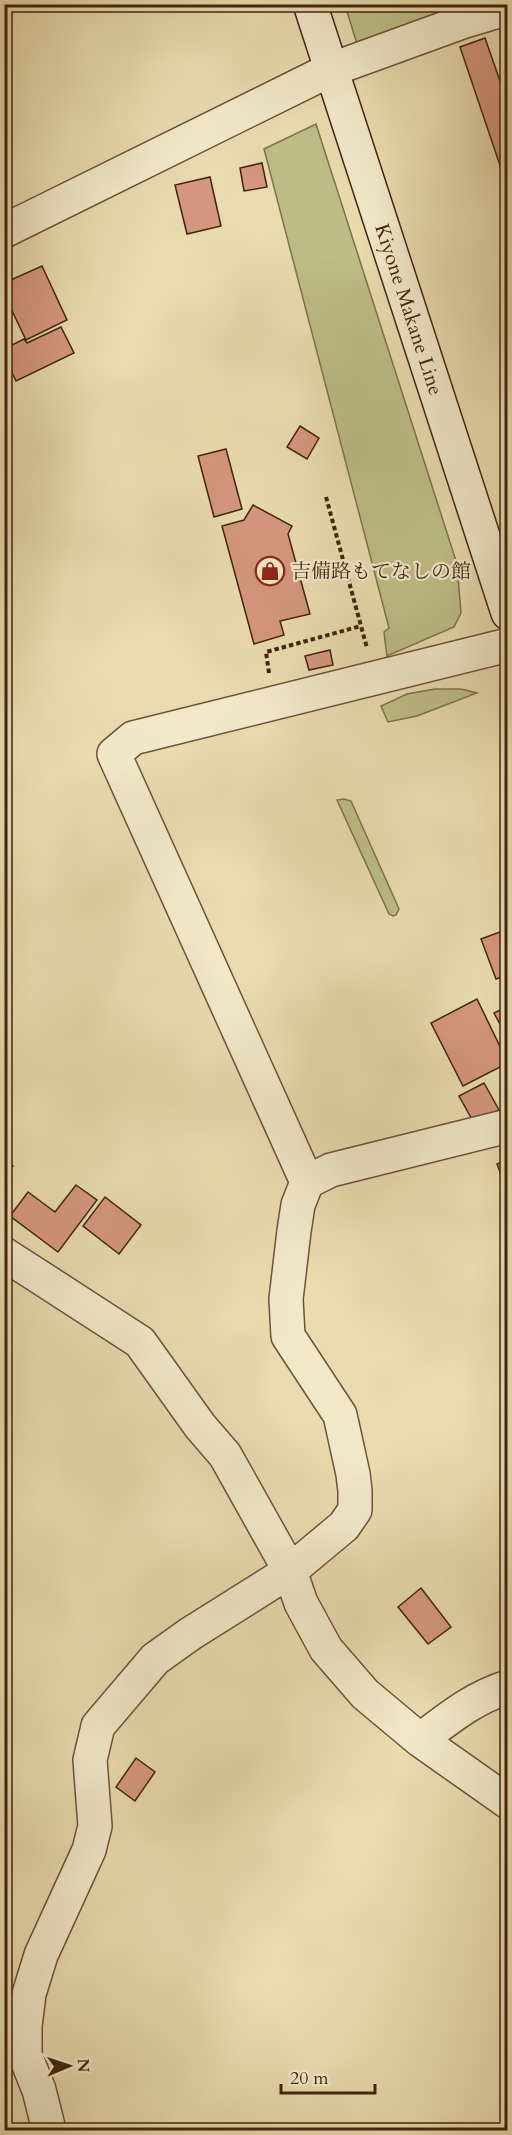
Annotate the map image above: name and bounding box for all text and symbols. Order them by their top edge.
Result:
street label: Kiyone Makane Line [369,220,450,398]
shop icon: 吉備路もてなしの館 [254,555,286,587]
place label: 吉備路もてなしの館 [291,558,471,585]
north arrow [39,2036,99,2096]
scale bar [281,2057,376,2095]
text: N [72,2058,94,2073]
text: 20 m [290,2066,329,2091]

